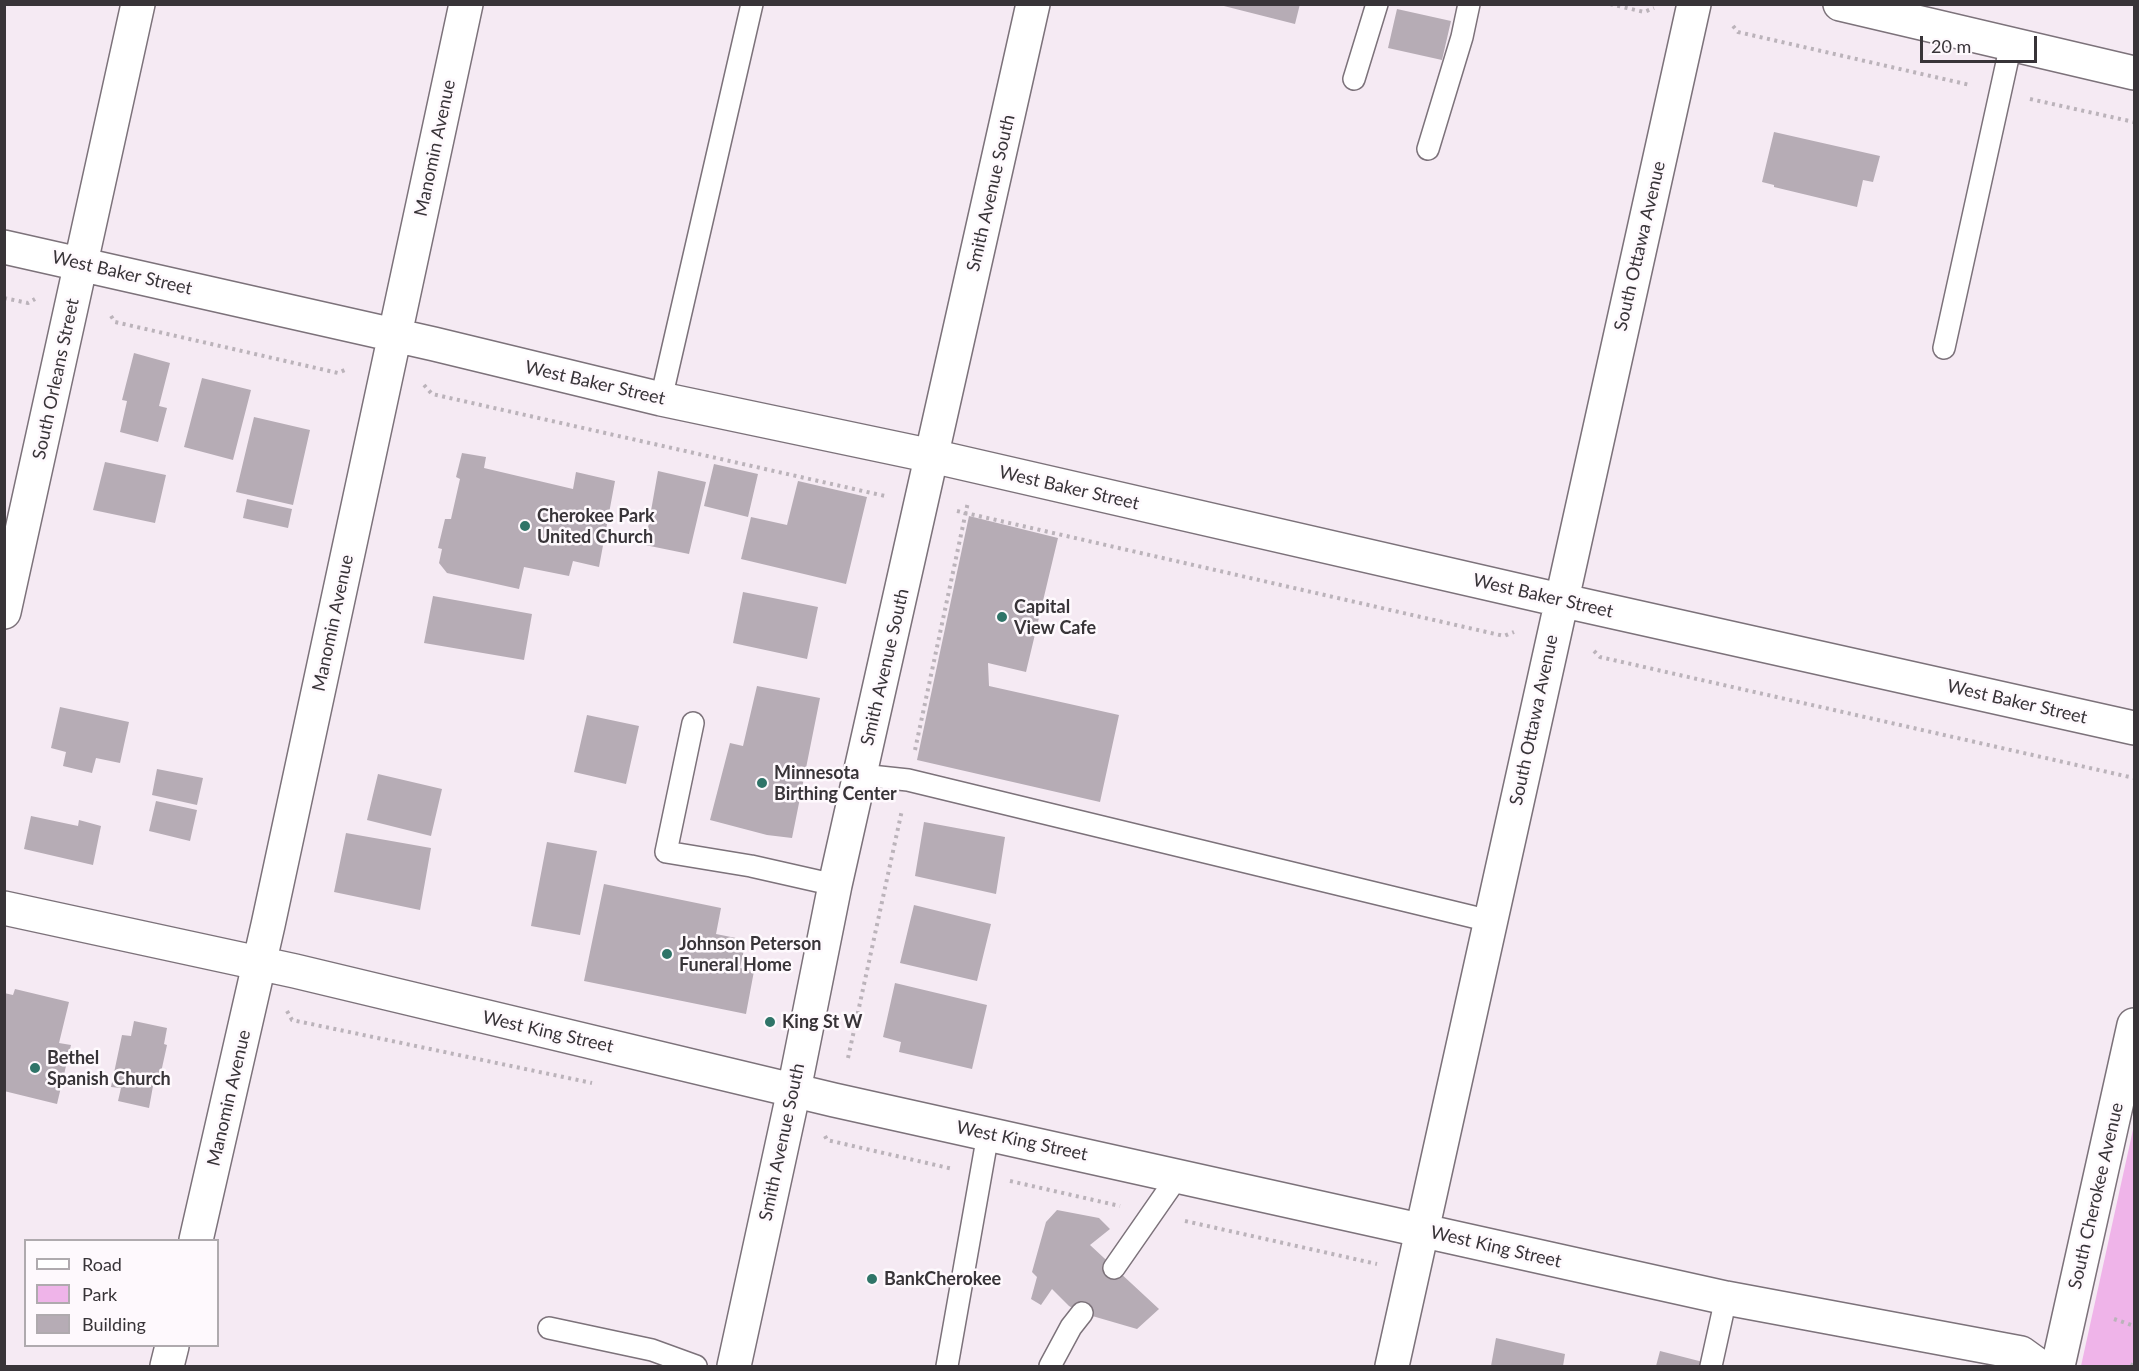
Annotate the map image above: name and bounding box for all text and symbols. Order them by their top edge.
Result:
scale bar [1923,24,2040,62]
text: 20 m [1931,35,1971,57]
street label: Manomin Avenue [410,78,460,218]
street label: Smith Avenue South [962,112,1020,274]
street label: South Ottawa Avenue [1610,159,1670,333]
street label: West Baker Street [50,246,194,300]
street label: South Orleans Street [28,296,84,462]
street label: West Baker Street [523,356,667,410]
street label: West Baker Street [997,461,1141,515]
place label: Cherokee Park United Church [537,505,655,548]
marker: Cherokee Park United Church [518,519,532,533]
street label: Manomin Avenue [308,553,358,693]
street label: West Baker Street [1471,569,1615,623]
street label: Smith Avenue South [856,586,914,748]
place label: Capital View Cafe [1014,596,1096,638]
marker: Capital View Cafe [995,610,1009,624]
street label: South Ottawa Avenue [1505,633,1563,807]
street label: West Baker Street [1945,675,2089,729]
place label: Minnesota Birthing Center [774,762,897,804]
marker: Minnesota Birthing Center [755,776,769,790]
place label: Johnson Peterson Funeral Home [679,933,821,976]
marker: Johnson Peterson Funeral Home [660,947,674,961]
street label: West King Street [480,1006,616,1058]
place label: King St W [782,1011,862,1033]
marker: King St W [763,1015,777,1029]
street label: Manomin Avenue [203,1028,255,1168]
place label: Bethel Spanish Church [47,1047,171,1090]
marker: Bethel Spanish Church [28,1061,42,1075]
street label: Smith Avenue South [755,1061,809,1223]
street label: South Cherokee Avenue [2064,1101,2128,1291]
street label: West King Street [954,1117,1090,1165]
street label: West King Street [1428,1221,1564,1273]
legend [24,1239,219,1347]
text: Road [82,1253,122,1275]
place label: BankCherokee [884,1268,1001,1290]
marker: BankCherokee [865,1272,879,1286]
text: Park [82,1283,117,1305]
text: Building [82,1313,146,1335]

